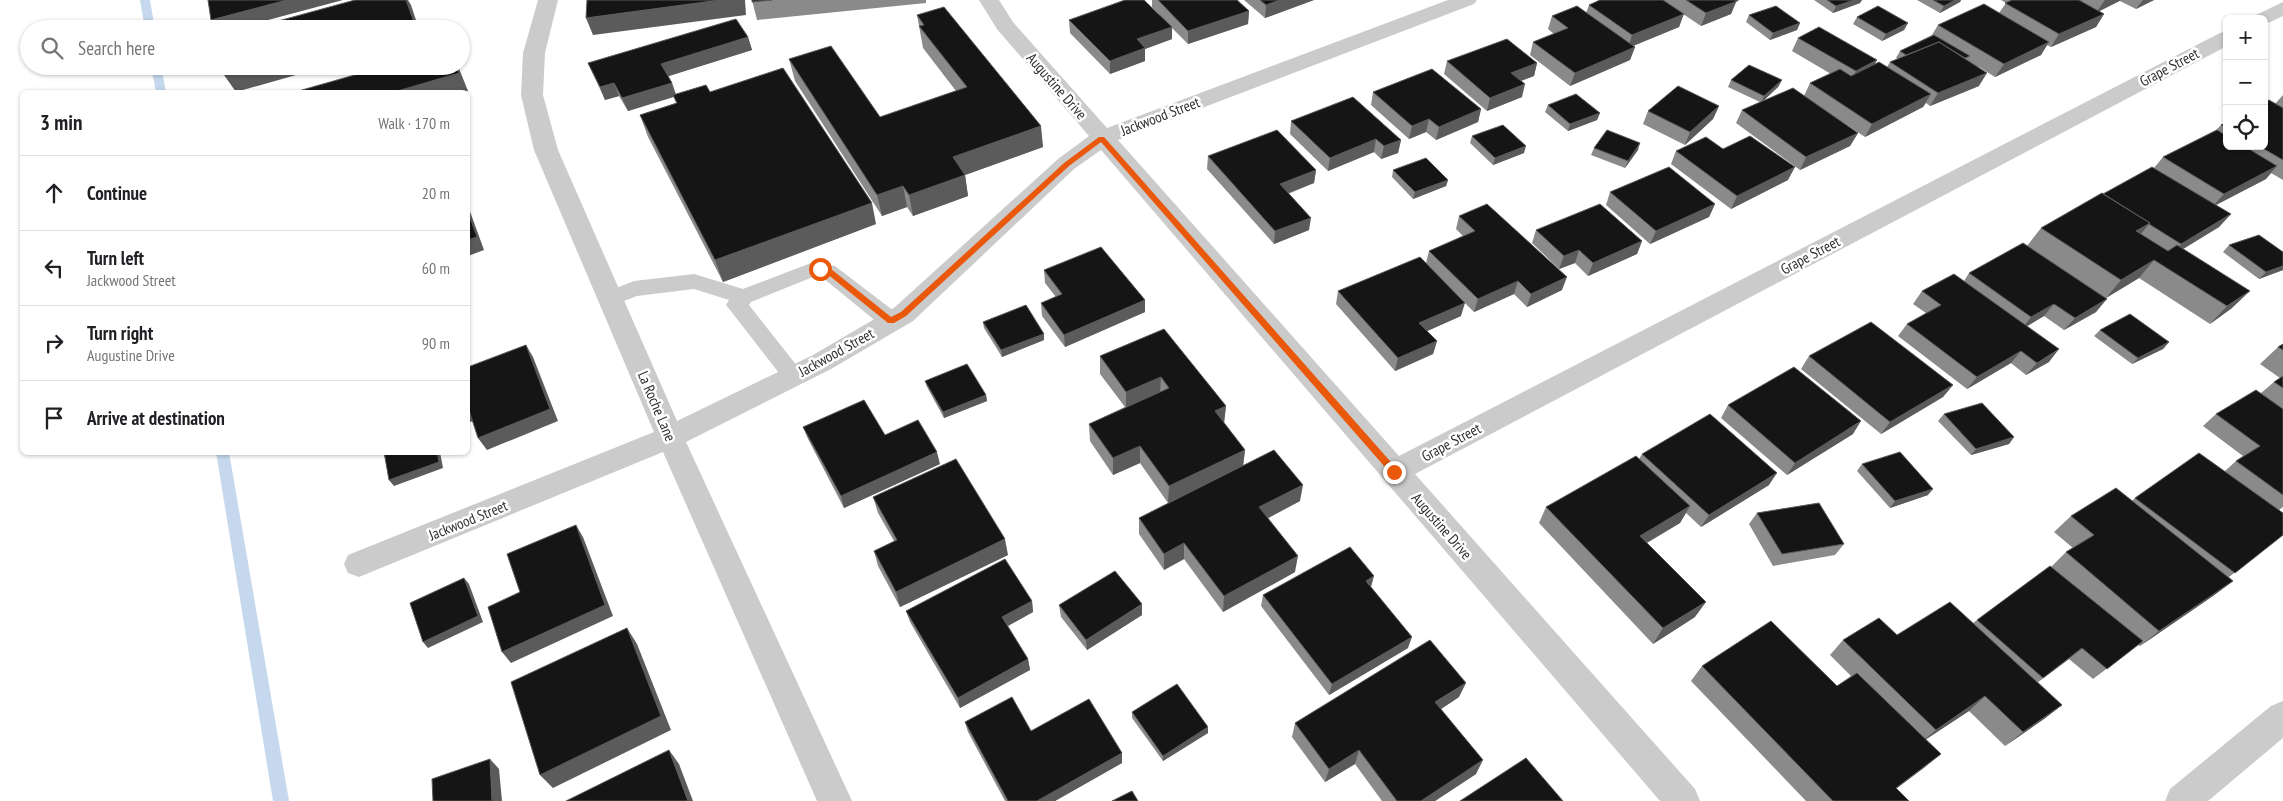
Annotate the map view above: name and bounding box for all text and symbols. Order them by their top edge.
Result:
map controls [2223,15,2268,150]
button: + [2223,15,2268,60]
search box [20,20,470,75]
icon: search [38,34,66,62]
text: Search here [78,36,155,60]
street label: Grape Street [2136,43,2202,91]
street label: Augustine Drive [1023,49,1091,123]
button: − [2223,60,2268,105]
street label: Jackwood Street [1117,92,1202,140]
button: locate [2223,105,2268,150]
text: 3 min [40,109,82,136]
text: Walk · 170 m [378,113,450,133]
icon: ahead [40,179,68,207]
text: Continue [87,181,147,205]
text: 20 m [422,183,450,203]
street label: Grape Street [1777,231,1843,279]
text: Turn left [87,246,144,270]
icon: left [40,254,68,282]
text: 60 m [422,258,450,278]
route start [809,258,832,281]
text: Jackwood Street [87,270,176,290]
text: Turn right [87,321,153,345]
street label: Jackwood Street [794,324,877,381]
icon: right [40,329,68,357]
text: 90 m [422,333,450,353]
text: Augustine Drive [87,345,175,365]
street label: La Roche Lane [634,368,680,444]
icon: arrive [40,404,68,432]
text: Arrive at destination [87,406,225,430]
street label: Grape Street [1418,418,1484,466]
route end [1383,461,1406,484]
street label: Augustine Drive [1408,489,1476,563]
street label: Jackwood Street [425,496,510,545]

